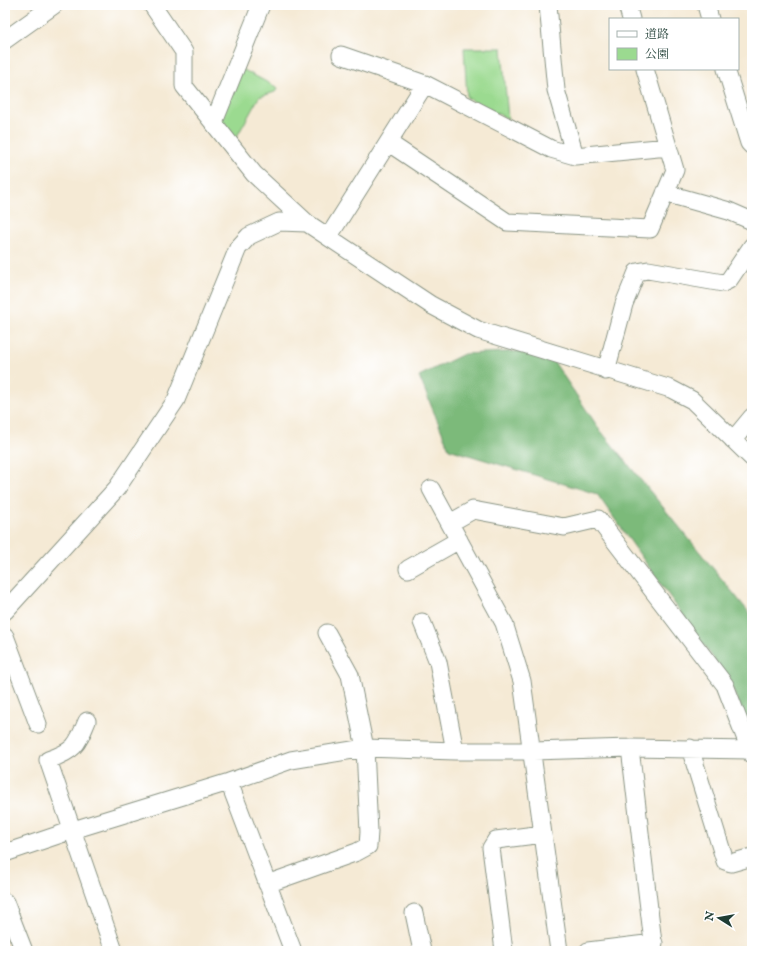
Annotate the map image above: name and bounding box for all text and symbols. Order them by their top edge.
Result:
legend [609,18,739,70]
text: 道路 [645,27,669,42]
text: 公園 [645,47,669,62]
north arrow [699,898,739,938]
text: N [702,910,718,923]

